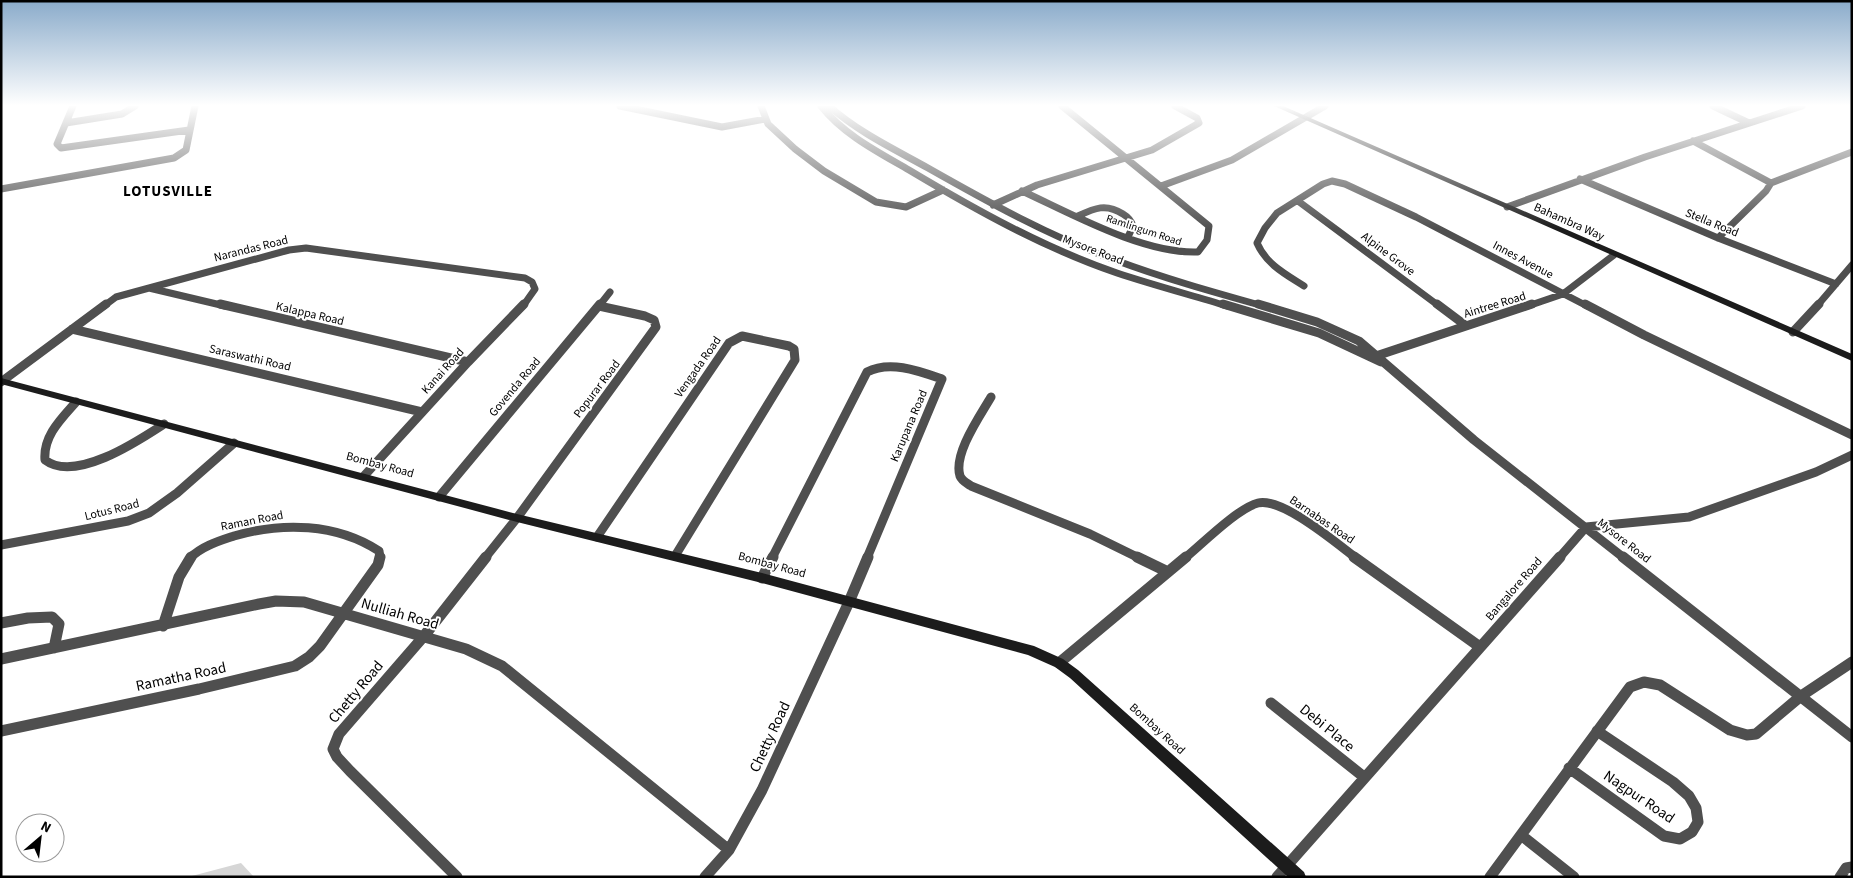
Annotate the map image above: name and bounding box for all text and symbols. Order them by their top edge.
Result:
district label: LOTUSVILLE [123,181,213,202]
street label: Bahambra Way [1531,199,1607,245]
street label: Stella Road [1683,205,1741,241]
street label: Ramlingum Road [1104,211,1184,249]
street label: Alpine Grove [1358,228,1419,280]
street label: Mysore Road [1060,231,1126,269]
street label: Narandas Road [212,232,290,266]
street label: Innes Avenue [1490,237,1556,283]
street label: Aintree Road [1462,287,1528,323]
street label: Kalappa Road [274,298,346,330]
street label: Vengada Road [671,333,725,401]
street label: Saraswathi Road [207,340,293,376]
street label: Kanai Road [418,344,468,398]
street label: Govenda Road [485,354,545,420]
street label: Popurar Road [570,357,624,421]
street label: Karupana Road [886,387,932,465]
street label: Bombay Road [344,448,416,482]
street label: Barnabas Road [1286,492,1358,548]
street label: Lotus Road [83,495,141,525]
street label: Raman Road [219,507,285,535]
street label: Mysore Road [1594,515,1654,567]
street label: Bombay Road [736,548,808,582]
street label: Bangalore Road [1482,554,1546,624]
street label: Nulliah Road [359,593,441,635]
street label: Chetty Road [324,656,388,728]
street label: Ramatha Road [134,657,228,697]
street label: Chetty Road [744,698,796,776]
street label: Bombay Road [1125,699,1189,759]
street label: Debi Place [1295,699,1359,757]
street label: Nagpur Road [1599,765,1679,829]
north arrow [15,813,65,863]
text: N [37,816,54,838]

